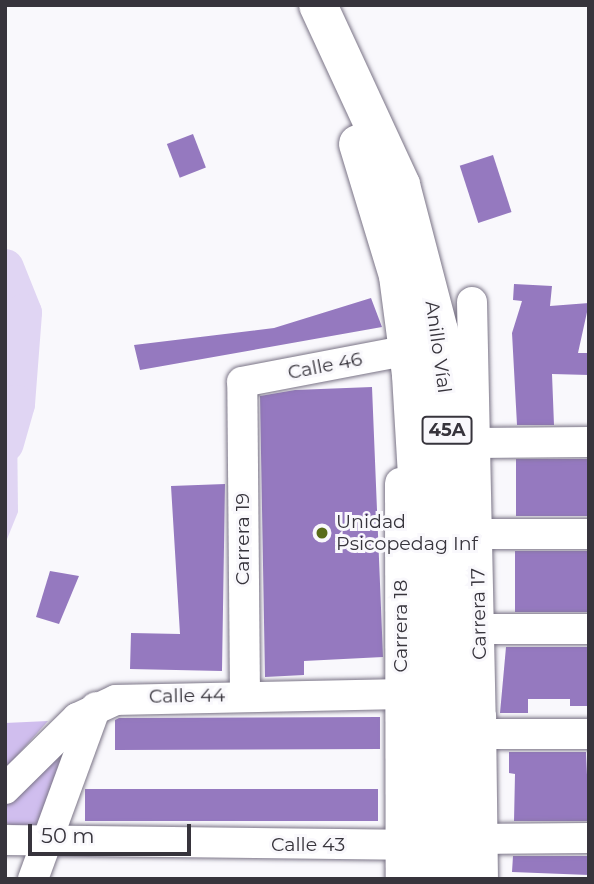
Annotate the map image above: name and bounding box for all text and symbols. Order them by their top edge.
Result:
street label: Anillo Víal [420,299,456,395]
street label: Calle 46 [286,348,364,384]
road number: 45A [421,416,473,444]
street label: Carrera 19 [232,493,254,585]
place label: Unidad Psicopedag Inf [336,511,478,555]
marker: Unidad Psicopedag Inf [314,525,330,541]
street label: Carrera 17 [467,568,491,660]
street label: Carrera 18 [390,580,412,672]
street label: Calle 44 [149,684,225,708]
scale bar [32,810,194,854]
text: 50 m [41,823,95,848]
street label: Calle 43 [271,834,345,856]

